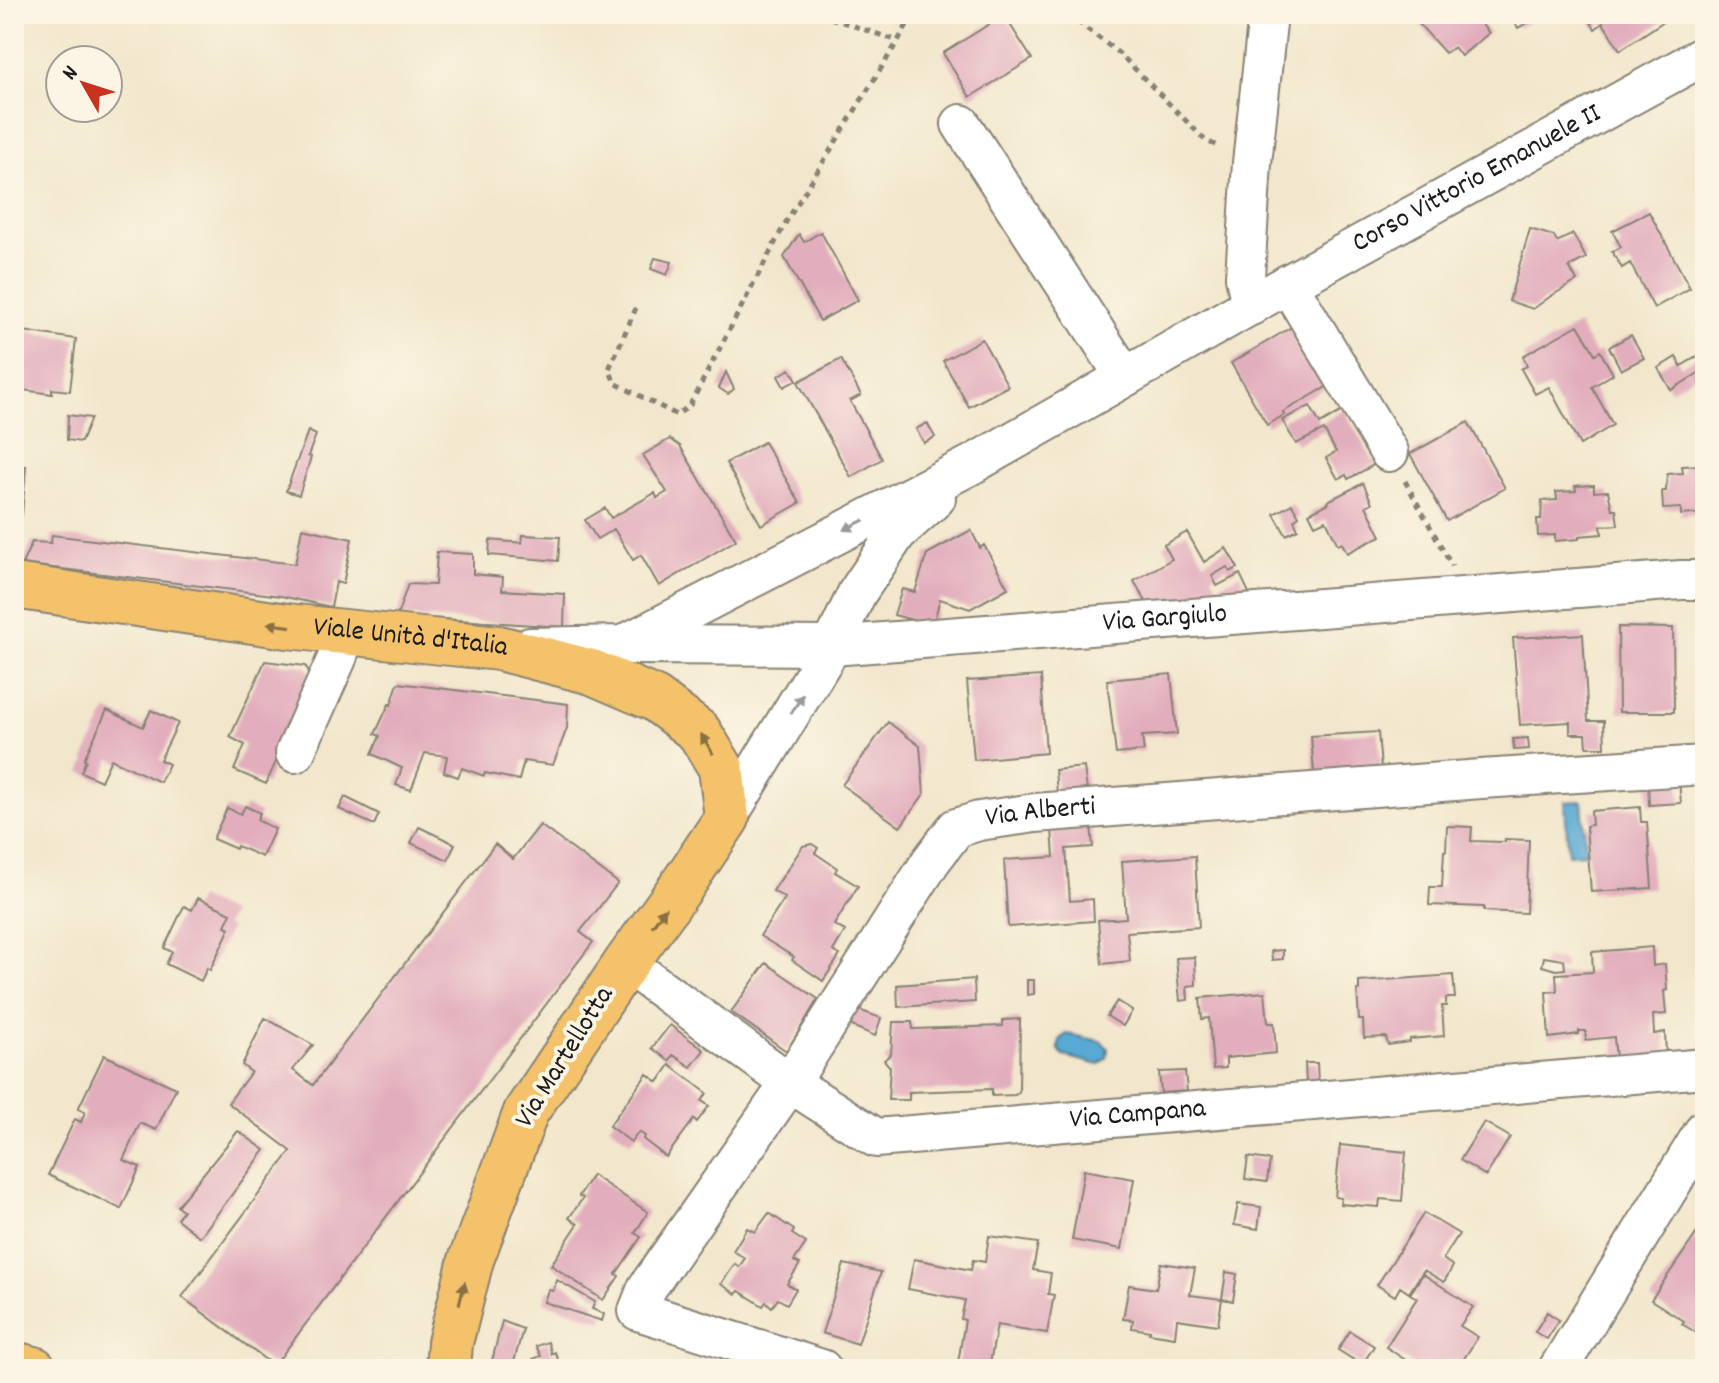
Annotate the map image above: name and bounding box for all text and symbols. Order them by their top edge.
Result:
north arrow [44,44,124,124]
text: N [56,60,87,88]
street label: Corso Vittorio Emanuele II [1346,95,1610,265]
one-way arrow [843,519,866,532]
street label: Via Gargiulo [1101,595,1229,645]
street label: Viale Unità d'Italia [311,609,513,670]
one-way arrow [266,618,291,631]
one-way arrow [789,693,803,715]
one-way arrow [700,733,714,755]
street label: Via Alberti [983,788,1097,840]
one-way arrow [651,907,667,927]
street label: Via Martellotta [507,979,626,1137]
street label: Via Campana [1068,1090,1208,1142]
one-way arrow [457,1280,469,1305]

